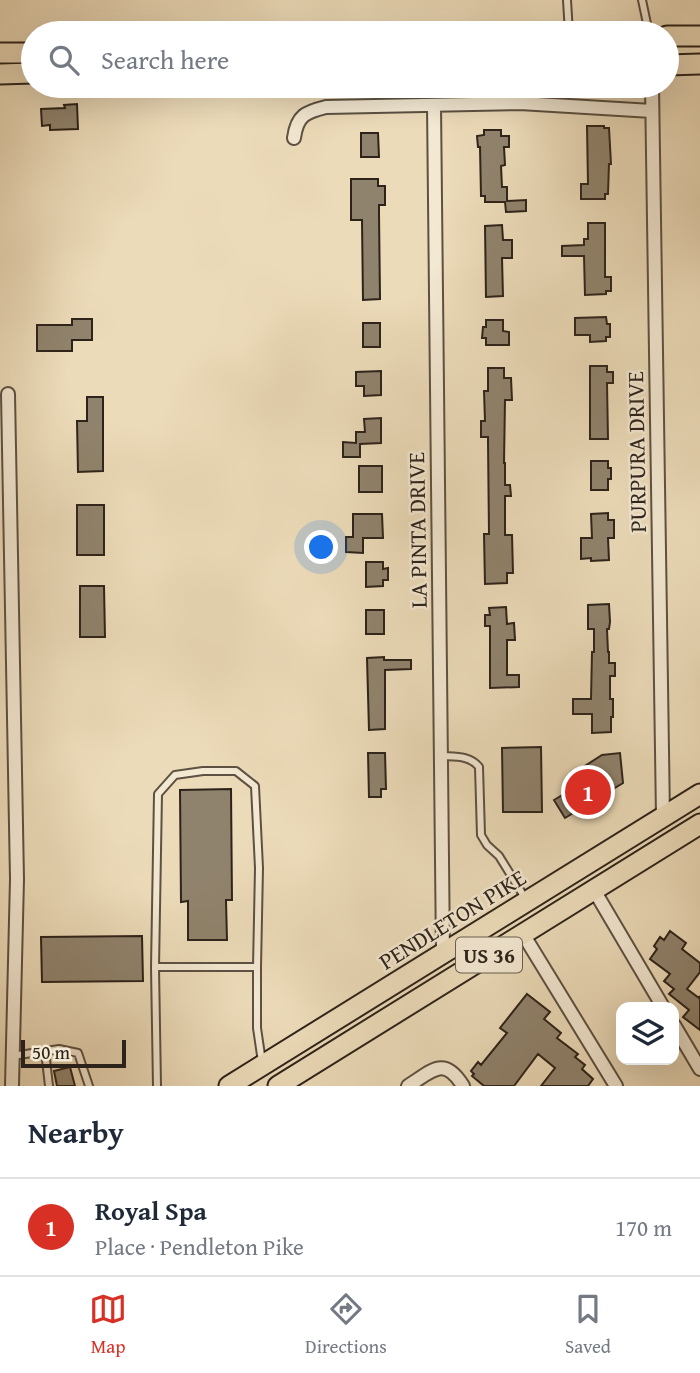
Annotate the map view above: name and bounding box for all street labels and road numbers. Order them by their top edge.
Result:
street label: PURPURA DRIVE [618,371,654,533]
street label: LA PINTA DRIVE [399,452,435,608]
street label: PENDLETON PIKE [372,861,532,977]
road number: US 36 [456,937,522,972]

